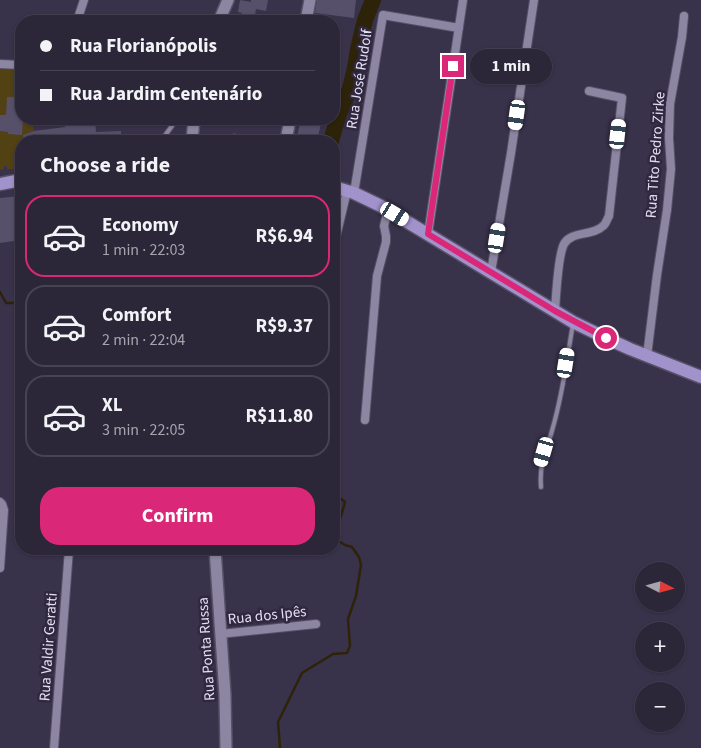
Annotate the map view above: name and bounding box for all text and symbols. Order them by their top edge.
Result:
street label: Rua José Rudolf [341,27,378,130]
text: Rua Florianópolis [70,33,217,60]
callout: 1 min [470,48,553,84]
route end [442,55,464,77]
text: 1 min [492,55,530,77]
text: Rua Jardim Centenário [70,81,262,108]
street label: Rua Tito Pedro Zirke [641,91,670,219]
car [507,99,526,131]
car [608,118,627,150]
text: Choose a ride [40,149,170,181]
car [378,200,411,228]
text: Economy [102,212,179,239]
icon: car [42,214,87,259]
car [487,222,506,254]
text: R$6.94 [256,223,313,250]
text: 1 min · 22:03 [102,239,185,261]
text: Comfort [102,302,172,329]
icon: car [42,304,87,349]
text: R$9.37 [256,313,313,340]
route start [595,327,617,349]
text: 2 min · 22:04 [102,329,185,351]
car [556,347,575,379]
text: XL [102,392,123,419]
icon: car [42,394,87,439]
text: R$11.80 [245,403,313,430]
text: 3 min · 22:05 [102,419,185,441]
car [532,436,555,468]
button: Confirm [40,487,315,545]
north arrow [635,562,685,612]
map controls [635,562,685,732]
street label: Rua Valdir Geratti [34,592,63,702]
street label: Rua Ponta Russa [192,596,221,702]
street label: Rua dos Ipês [227,601,307,630]
button: + [635,622,685,672]
button: − [635,682,685,732]

